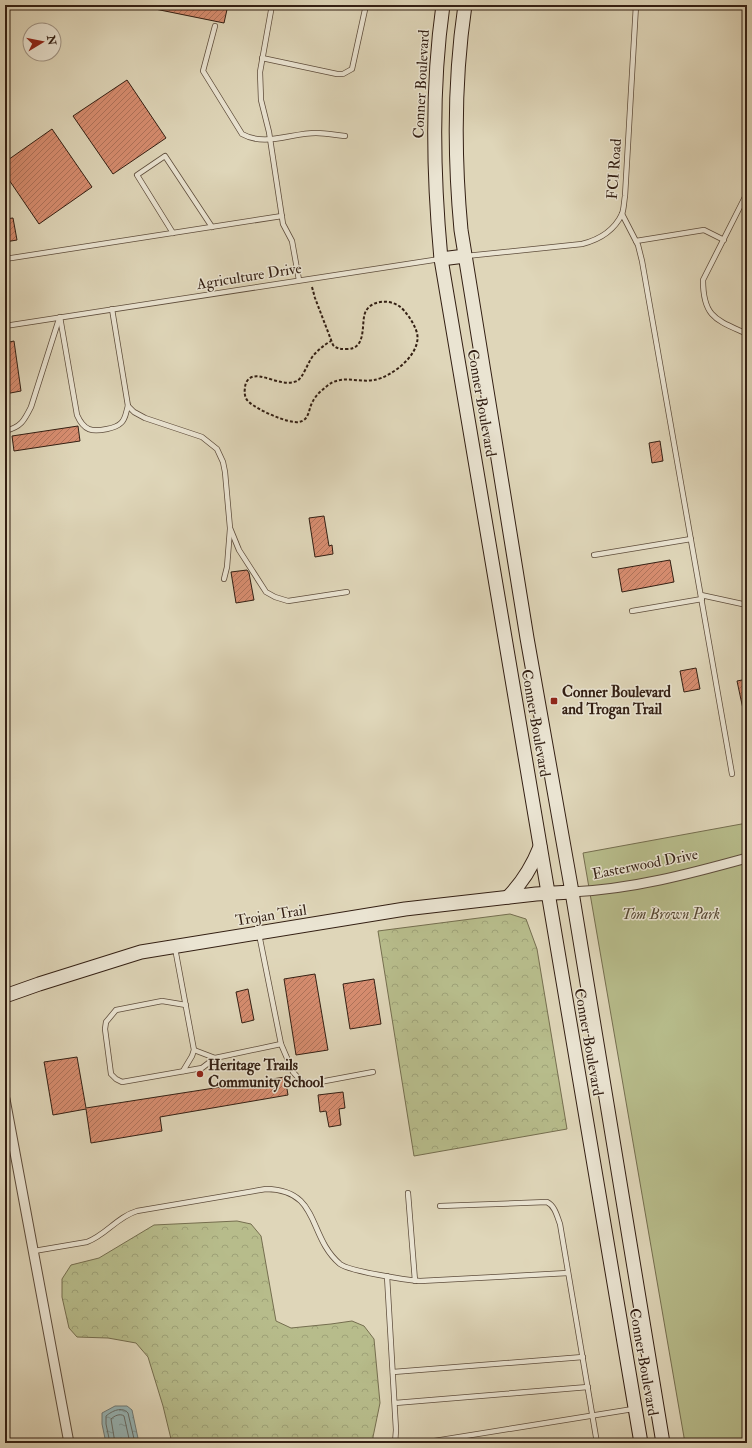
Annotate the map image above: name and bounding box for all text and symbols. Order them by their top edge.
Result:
north arrow [22,22,62,62]
street label: Conner Boulevard [409,28,434,139]
text: N [44,33,59,47]
street label: FCI Road [603,137,626,200]
street label: Agriculture Drive [194,259,303,294]
street label: Conner Boulevard [463,348,500,459]
street label: Conner Boulevard [517,668,554,779]
place label: Conner Boulevard and Trogan Trail [562,683,672,720]
marker: Conner Boulevard and Trogan Trail [549,696,559,706]
street label: Easterwood Drive [591,845,700,884]
street label: Trojan Trail [234,900,308,931]
park label: Tom Brown Park [622,905,720,924]
street label: Conner Boulevard [570,987,607,1098]
place label: Heritage Trails Community School [208,1056,324,1093]
marker: Heritage Trails Community School [195,1069,205,1079]
street label: Conner Boulevard [625,1307,662,1418]

